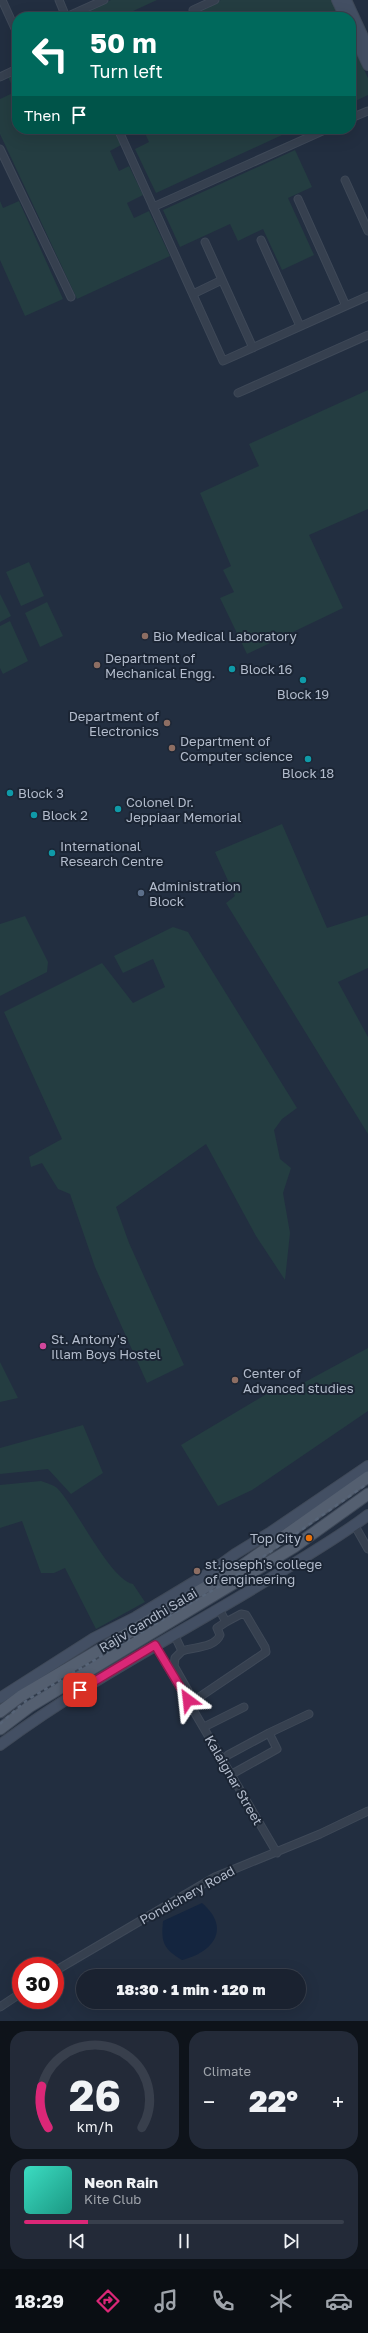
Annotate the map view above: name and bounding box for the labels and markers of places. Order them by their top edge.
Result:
place label: Bio Medical Laboratory [153,628,298,644]
marker: Bio Medical Laboratory [140,631,150,641]
place label: Department of Mechanical Engg. [105,650,215,681]
marker: Department of Mechanical Engg. [92,660,102,670]
place label: Block 16 [240,661,293,677]
marker: Block 16 [227,664,237,674]
marker: Block 19 [298,675,308,685]
place label: Block 19 [277,686,329,702]
place label: Department of Electronics [69,708,159,739]
marker: Department of Electronics [162,718,172,728]
place label: Department of Computer science [180,733,293,764]
marker: Department of Computer science [167,743,177,753]
marker: Block 18 [303,754,313,764]
place label: Block 18 [282,765,334,781]
place label: Block 3 [18,785,64,801]
marker: Block 3 [5,788,15,798]
place label: Colonel Dr. Jeppiaar Memorial [126,794,241,825]
marker: Colonel Dr. Jeppiaar Memorial [113,804,123,814]
place label: Block 2 [42,807,88,823]
marker: Block 2 [29,810,39,820]
place label: International Research Centre [60,838,163,869]
marker: International Research Centre [47,848,57,858]
place label: Administration Block [149,878,241,909]
marker: Administration Block [136,888,146,898]
place label: St. Antony's Illam Boys Hostel [51,1331,161,1362]
marker: St. Antony's Illam Boys Hostel [38,1341,48,1351]
place label: Center of Advanced studies [243,1365,354,1396]
marker: Center of Advanced studies [230,1375,240,1385]
place label: Top City [250,1530,302,1546]
marker: Top City [304,1533,314,1543]
place label: st.joseph's college of engineering [205,1556,322,1587]
marker: st.joseph's college of engineering [192,1566,202,1576]
pin [63,1673,97,1707]

